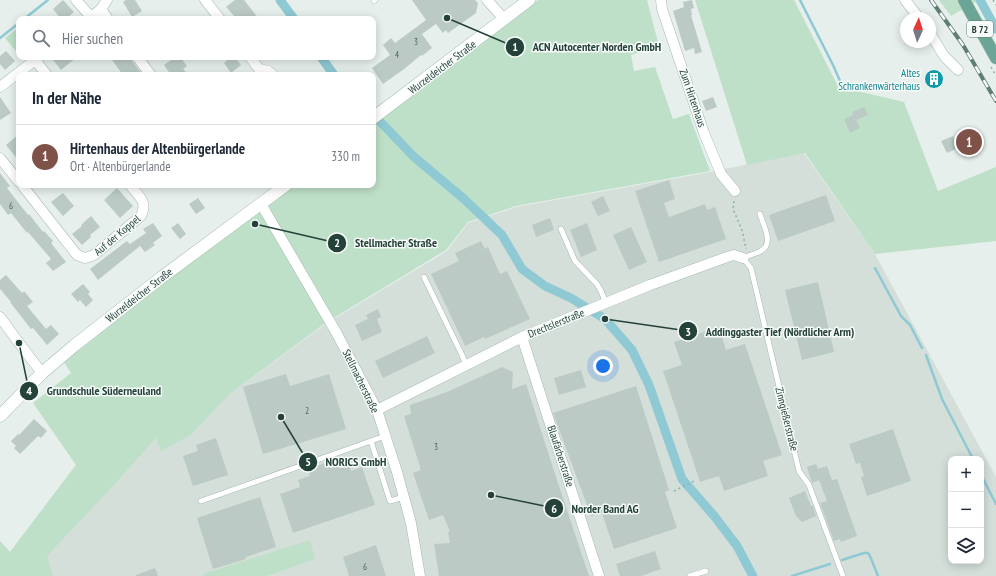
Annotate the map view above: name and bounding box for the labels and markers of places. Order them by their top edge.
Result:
callout: ACN Autocenter Norden GmbH [505,35,670,59]
place label: Altes Schrankenwärterhaus [838,66,920,93]
building icon: Altes Schrankenwärterhaus [923,68,945,90]
pin: 1 [956,127,982,157]
callout: Stellmacher Straße [327,231,445,255]
callout: Addinggaster Tief (Nördlicher Arm) [678,319,863,343]
callout: Grundschule Süderneuland [19,379,170,403]
callout: NORICS GmbH [298,450,395,474]
callout: Norder Band AG [544,496,647,520]

